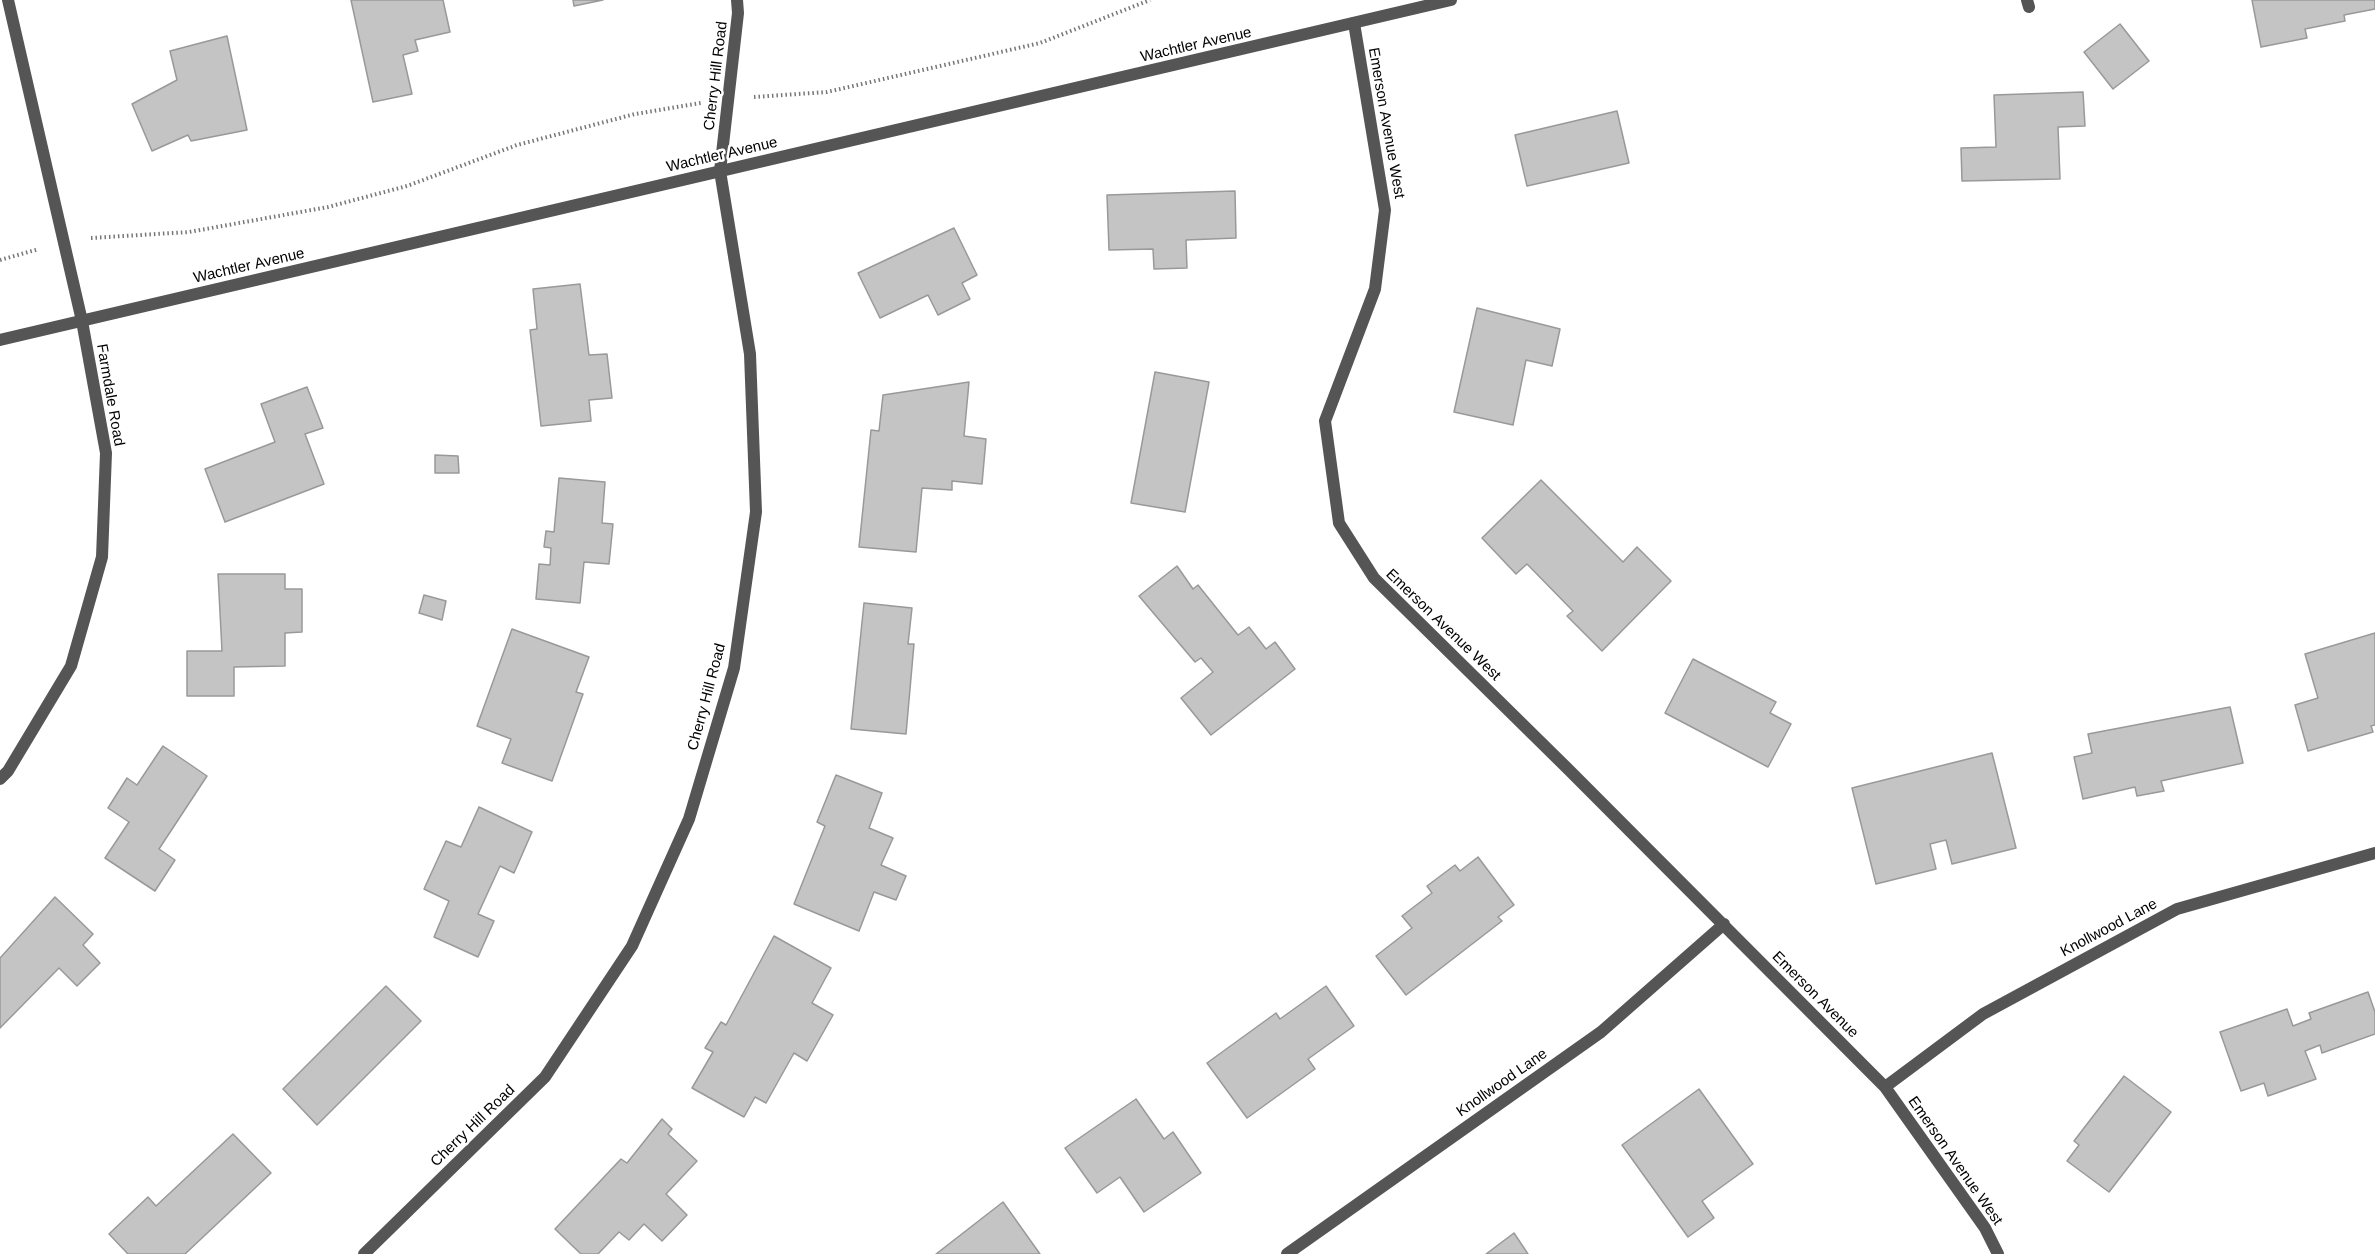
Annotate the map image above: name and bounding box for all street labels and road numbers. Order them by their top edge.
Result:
street label: Cherry Hill Road [700,20,732,132]
street label: Wachtler Avenue [1139,23,1253,67]
street label: Emerson Avenue West [1364,46,1408,200]
street label: Wachtler Avenue [665,133,779,177]
street label: Wachtler Avenue [192,244,306,288]
street label: Farmdale Road [92,343,128,447]
street label: Emerson Avenue West [1382,565,1504,685]
street label: Cherry Hill Road [684,642,730,752]
street label: Knollwood Lane [2058,895,2160,961]
street label: Emerson Avenue [1768,948,1862,1042]
street label: Knollwood Lane [1453,1045,1551,1121]
street label: Cherry Hill Road [427,1081,519,1171]
street label: Emerson Avenue West [1904,1093,2006,1229]

